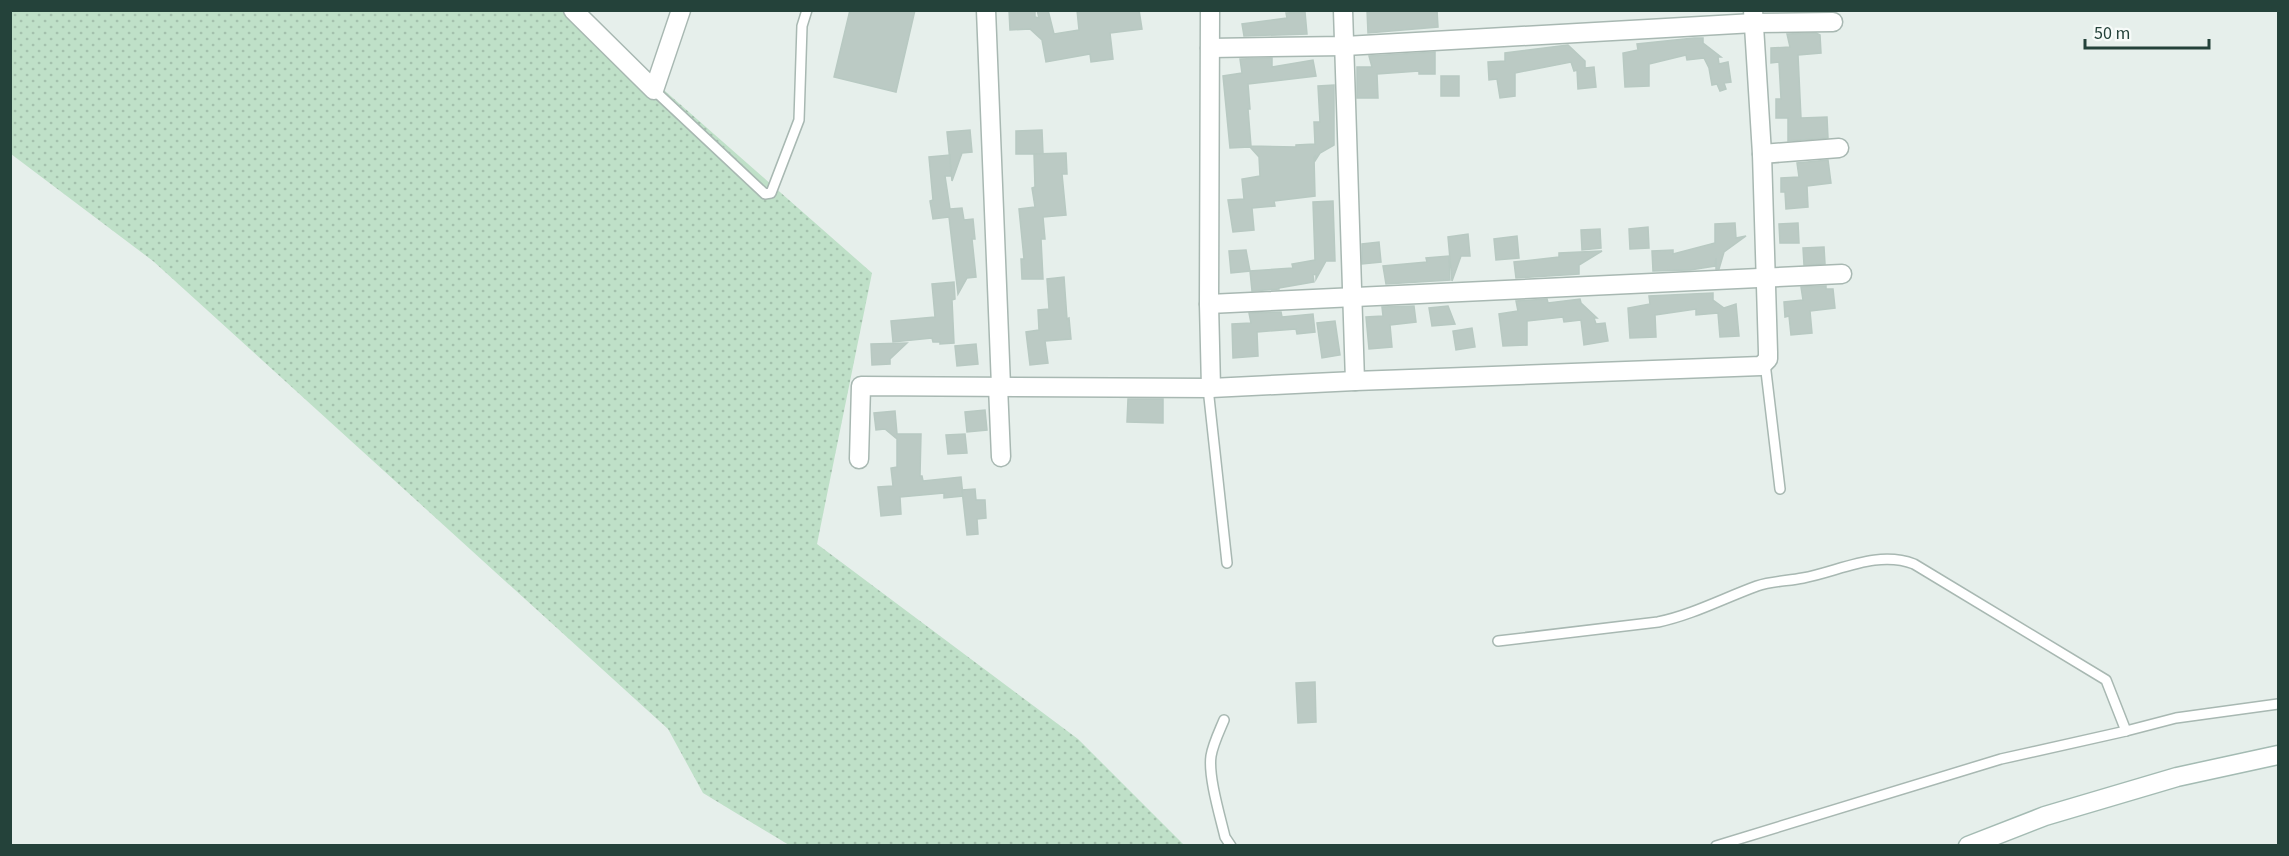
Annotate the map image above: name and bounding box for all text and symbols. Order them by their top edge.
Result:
scale bar [2085,12,2210,50]
text: 50 m [2094,21,2130,46]

